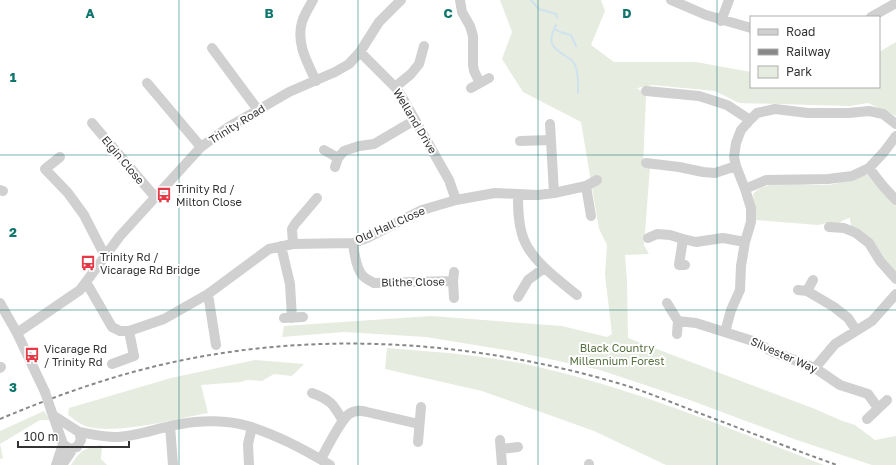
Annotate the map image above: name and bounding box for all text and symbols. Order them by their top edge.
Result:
text: A [85,5,95,21]
text: B [264,5,274,21]
text: C [443,5,453,21]
text: D [622,5,632,21]
legend [750,16,880,88]
text: Road [786,24,815,39]
text: Railway [786,44,831,59]
text: Park [786,64,812,79]
text: 1 [10,69,17,85]
street label: Welland Drive [391,86,440,156]
street label: Trinity Road [206,101,267,146]
street label: Elgin Close [99,133,147,186]
place label: Trinity Rd / Milton Close [176,182,242,208]
bus stop icon: Trinity Rd / Milton Close [155,186,173,204]
street label: Old Hall Close [353,203,427,246]
text: 2 [9,224,17,240]
place label: Trinity Rd / Vicarage Rd Bridge [100,250,200,276]
bus stop icon: Trinity Rd / Vicarage Rd Bridge [79,254,97,272]
street label: Blithe Close [381,274,445,289]
street label: Silvester Way [749,334,820,375]
park label: Black Country Millennium Forest [569,341,665,367]
place label: Vicarage Rd / Trinity Rd [44,342,107,368]
bus stop icon: Vicarage Rd / Trinity Rd [23,346,41,364]
text: 3 [9,379,17,395]
scale bar [18,423,129,449]
text: 100 m [24,429,58,444]

